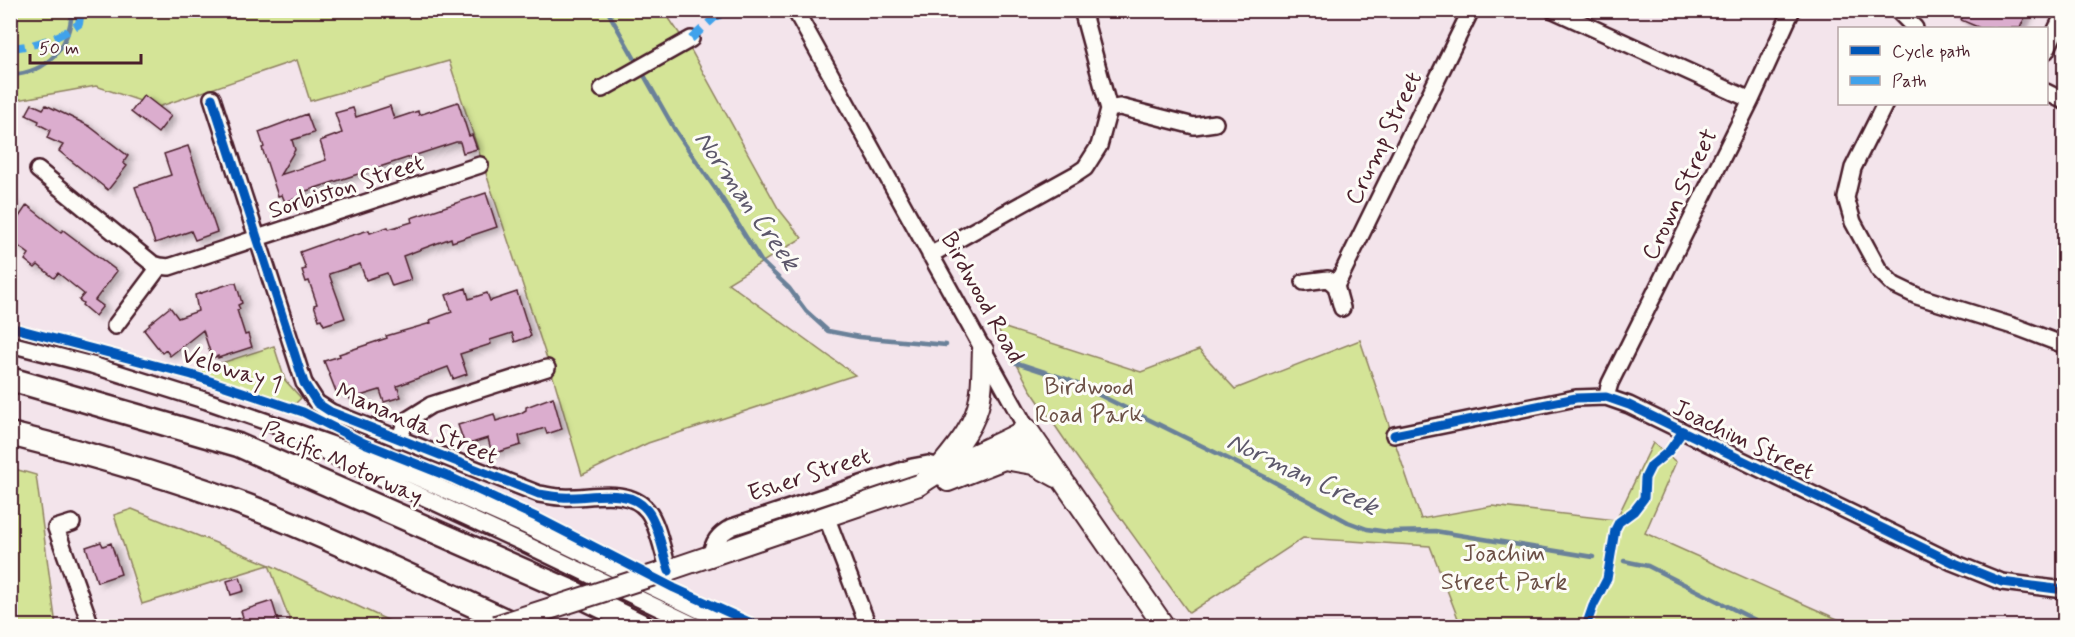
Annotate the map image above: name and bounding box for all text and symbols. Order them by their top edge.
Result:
scale bar [30,27,141,65]
legend [1838,27,2048,105]
text: 50 m [39,37,79,61]
text: Cycle path [1892,40,1970,64]
street label: Crump Street [1339,67,1430,211]
text: Path [1892,70,1927,94]
street label: Crown Street [1635,124,1726,266]
water label: Norman Creek [686,125,808,279]
street label: Sorbiston Street [265,148,428,227]
street label: Birdwood Road [933,227,1031,369]
street label: Veloway 1 [178,340,285,401]
park label: Birdwood Road Park [1035,372,1143,431]
street label: Mananda Street [331,376,502,472]
street label: Joachim Street [1667,393,1819,488]
street label: Pacific Motorway [257,414,428,513]
water label: Norman Creek [1221,425,1385,525]
street label: Esher Street [744,441,875,510]
park label: Joachim Street Park [1441,539,1567,598]

